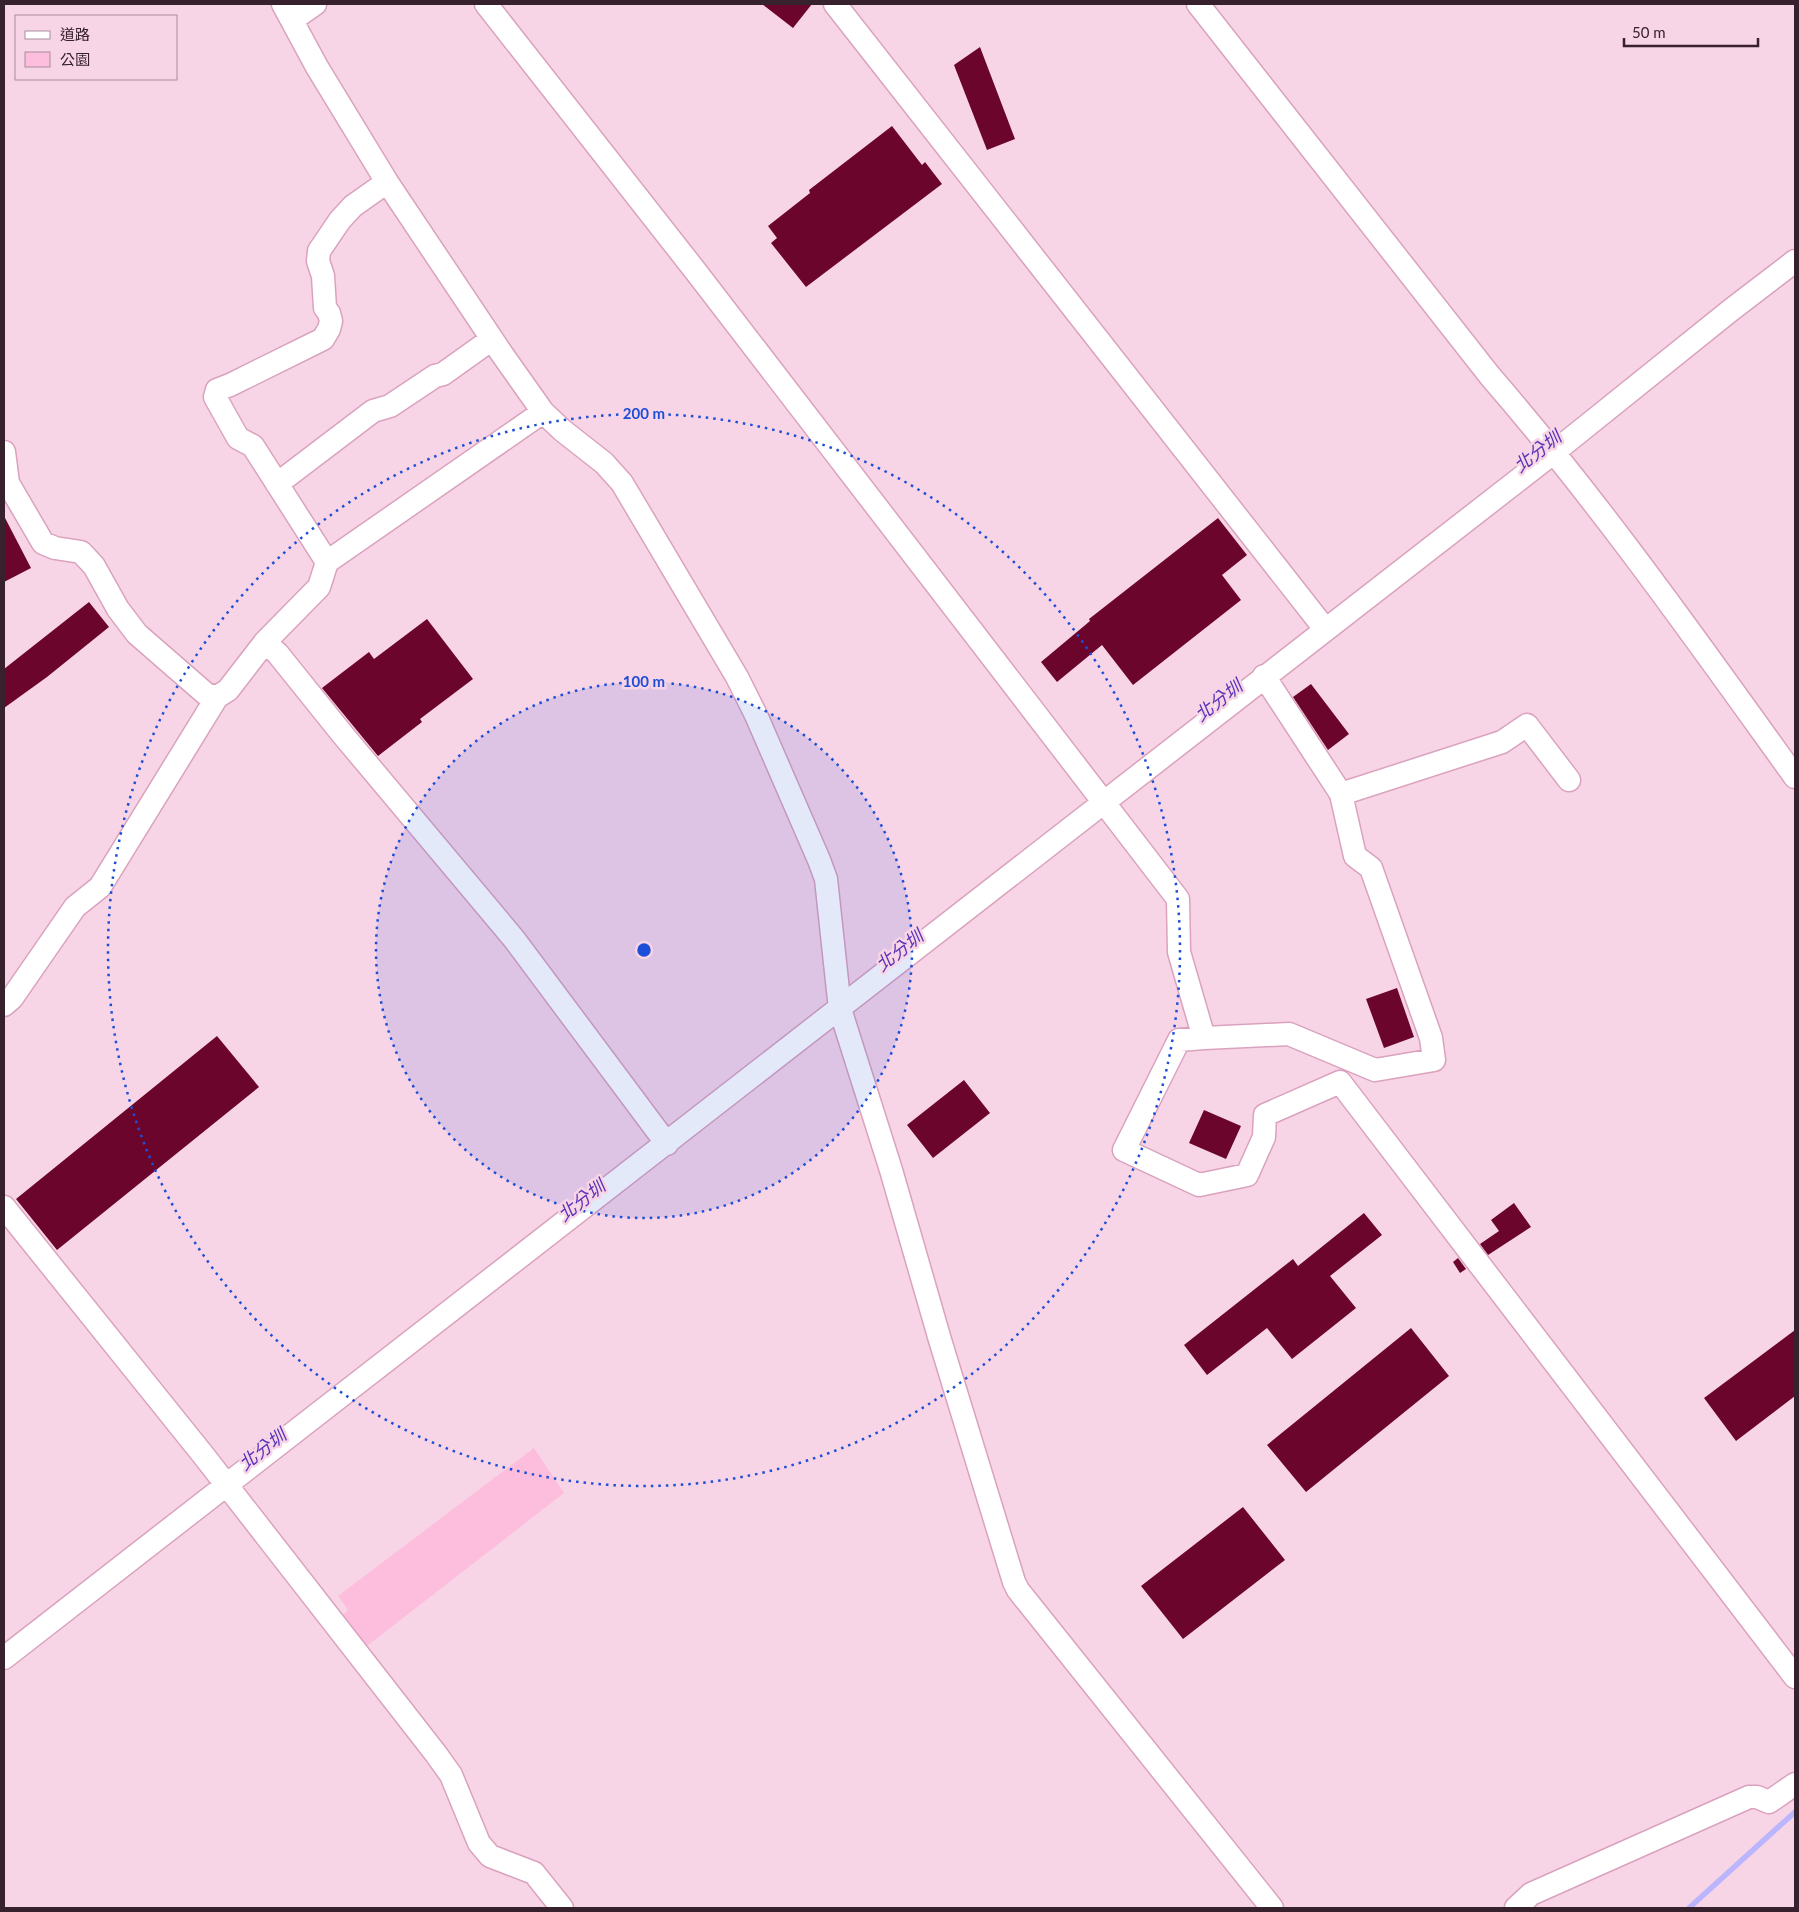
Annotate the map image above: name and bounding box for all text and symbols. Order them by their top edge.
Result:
legend [15,15,178,80]
scale bar [1624,15,1758,47]
text: 50 m [1632,23,1666,41]
text: 道路 [60,25,90,43]
text: 公園 [60,50,90,68]
text: 200 m [623,404,665,422]
water label: 北分圳 [1509,424,1567,476]
text: 100 m [623,672,665,690]
water label: 北分圳 [1190,673,1248,725]
water label: 北分圳 [871,923,929,975]
centre of rings [635,941,653,959]
water label: 北分圳 [553,1173,611,1225]
water label: 北分圳 [234,1422,292,1474]

